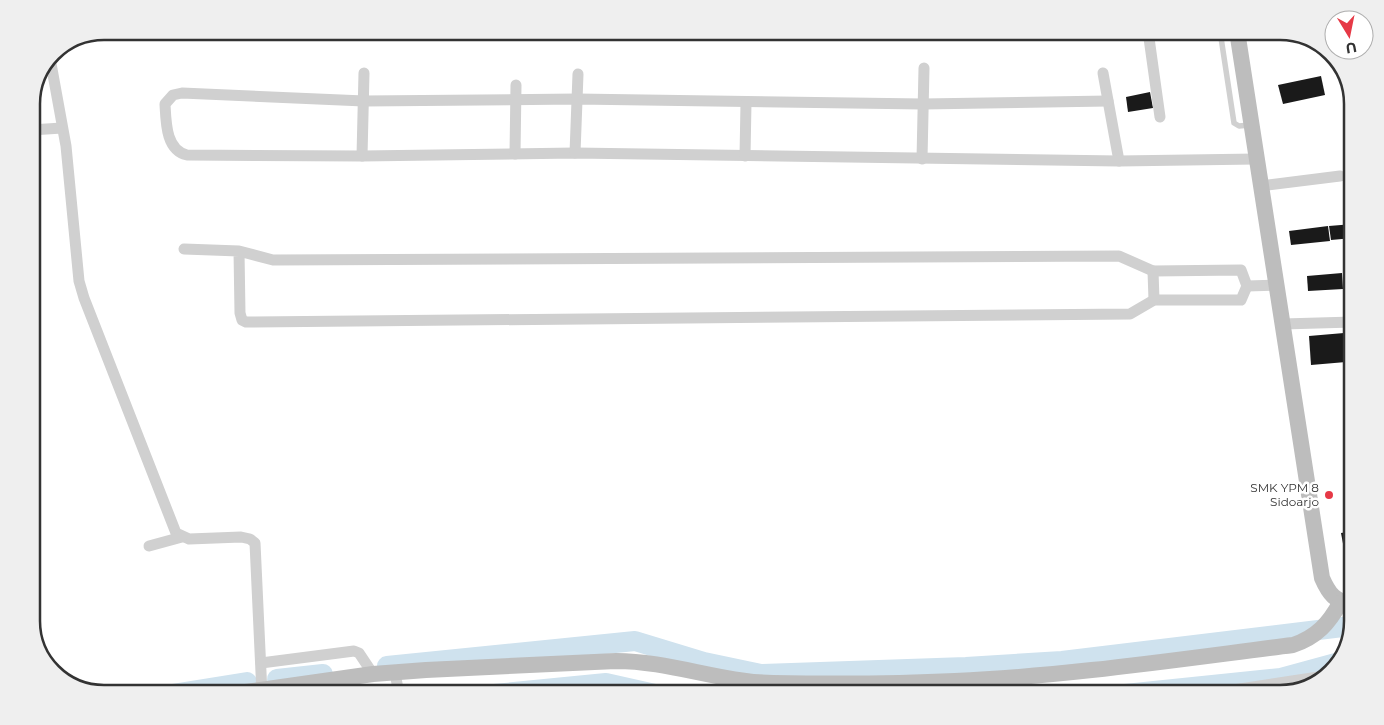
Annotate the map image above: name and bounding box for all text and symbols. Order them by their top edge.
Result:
north arrow [1324,10,1374,60]
text: U [1344,38,1358,58]
place label: SMK YPM 8 Sidoarjo [1250,480,1319,509]
marker: SMK YPM 8 Sidoarjo [1323,489,1335,501]

